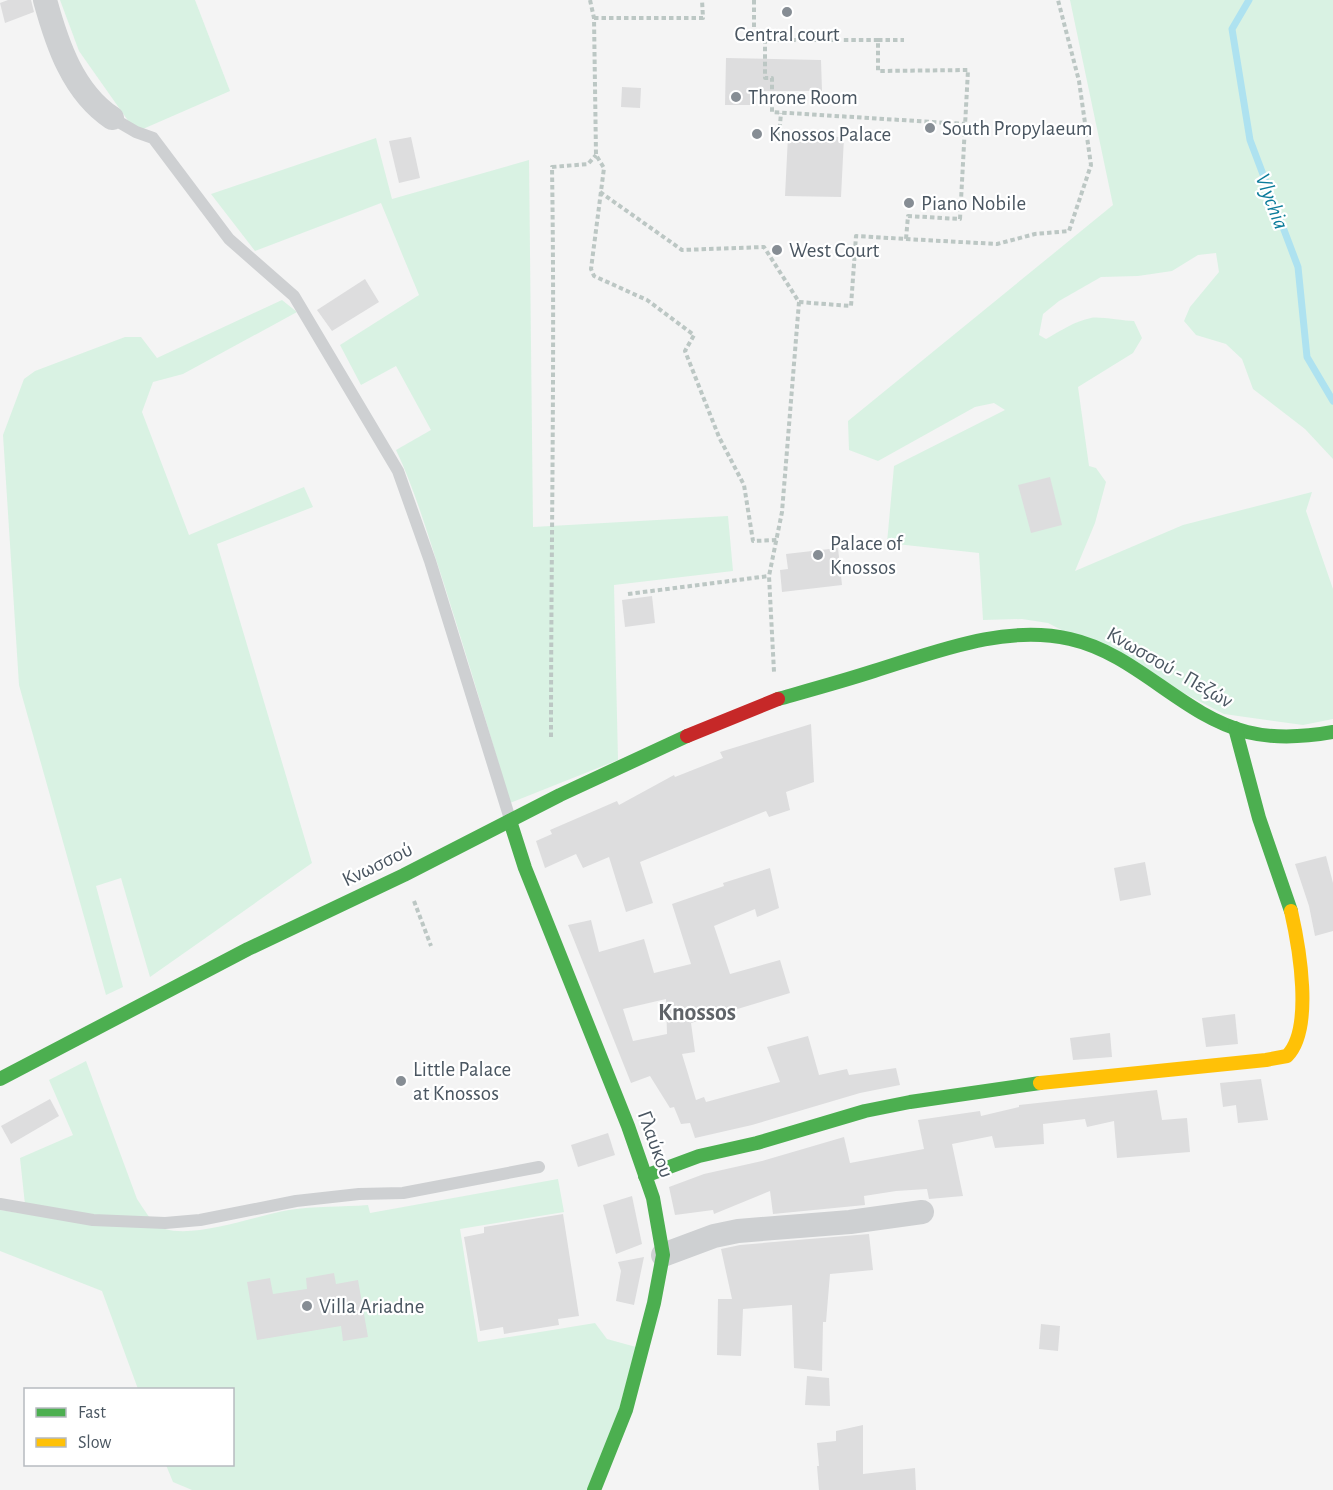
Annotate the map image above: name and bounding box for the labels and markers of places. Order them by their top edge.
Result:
marker: Central court [780,5,794,19]
place label: Central court [734,24,840,45]
place label: Throne Room [748,87,858,108]
marker: Throne Room [729,90,743,104]
place label: South Propylaeum [942,118,1093,139]
marker: South Propylaeum [923,121,937,135]
place label: Knossos Palace [769,124,891,145]
marker: Knossos Palace [750,127,764,141]
place label: Piano Nobile [921,193,1026,214]
marker: Piano Nobile [902,196,916,210]
place label: West Court [789,240,880,261]
marker: West Court [770,243,784,257]
place label: Palace of Knossos [830,533,904,578]
marker: Palace of Knossos [811,548,825,562]
place label: Little Palace at Knossos [413,1059,511,1104]
marker: Little Palace at Knossos [394,1074,408,1088]
place label: Villa Ariadne [319,1296,424,1317]
marker: Villa Ariadne [300,1299,314,1313]

